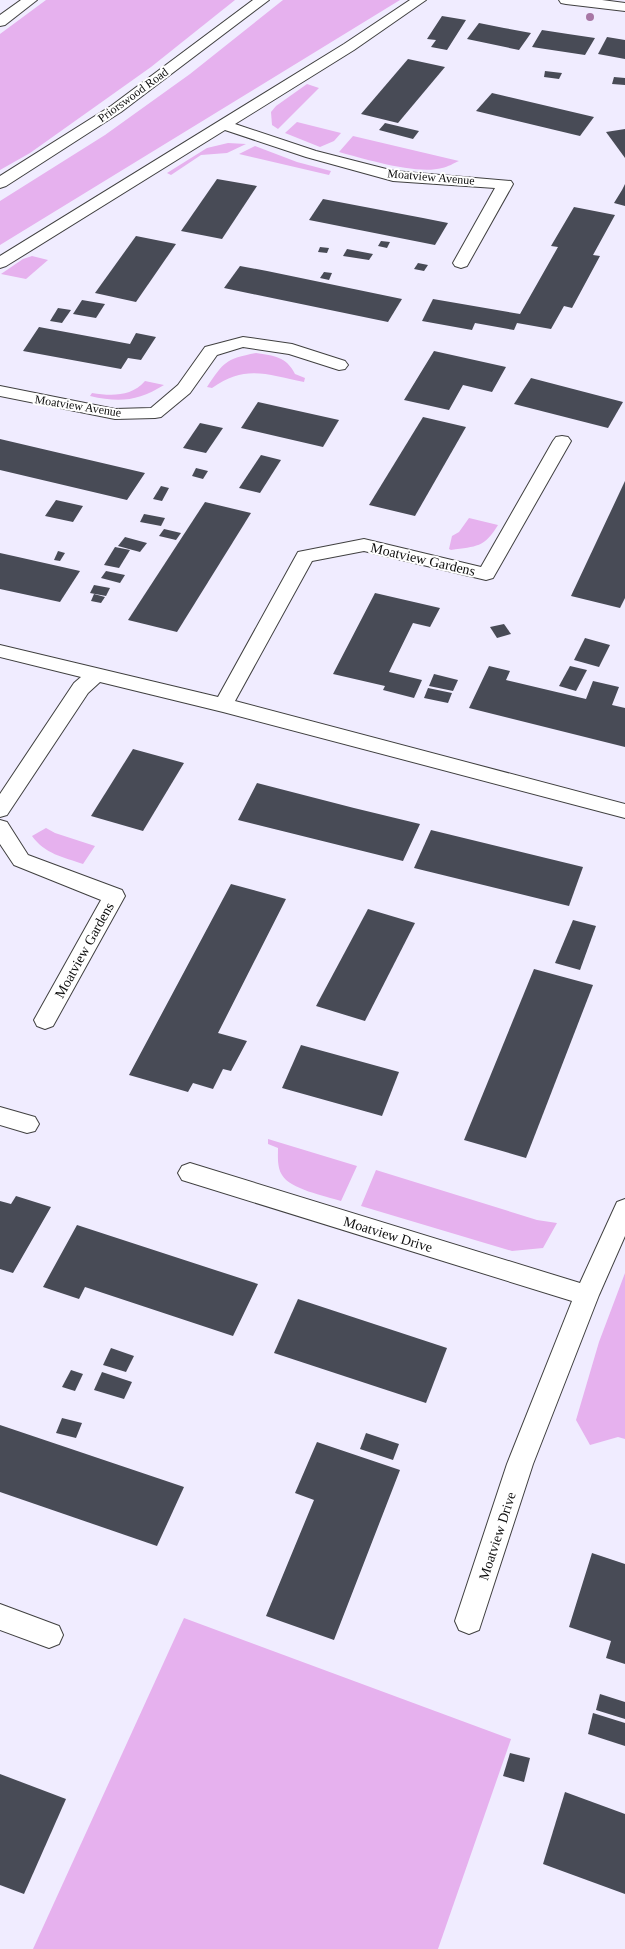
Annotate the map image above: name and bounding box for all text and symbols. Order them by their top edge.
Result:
street label: Priorswood Road [95,65,171,125]
street label: Moatview Avenue [387,166,475,188]
street label: Moatview Avenue [34,392,122,420]
street label: Moatview Gardens [369,540,477,579]
street label: Moatview Gardens [52,900,117,1001]
street label: Moatview Drive [342,1214,434,1255]
street label: Moatview Drive [476,1490,519,1582]

